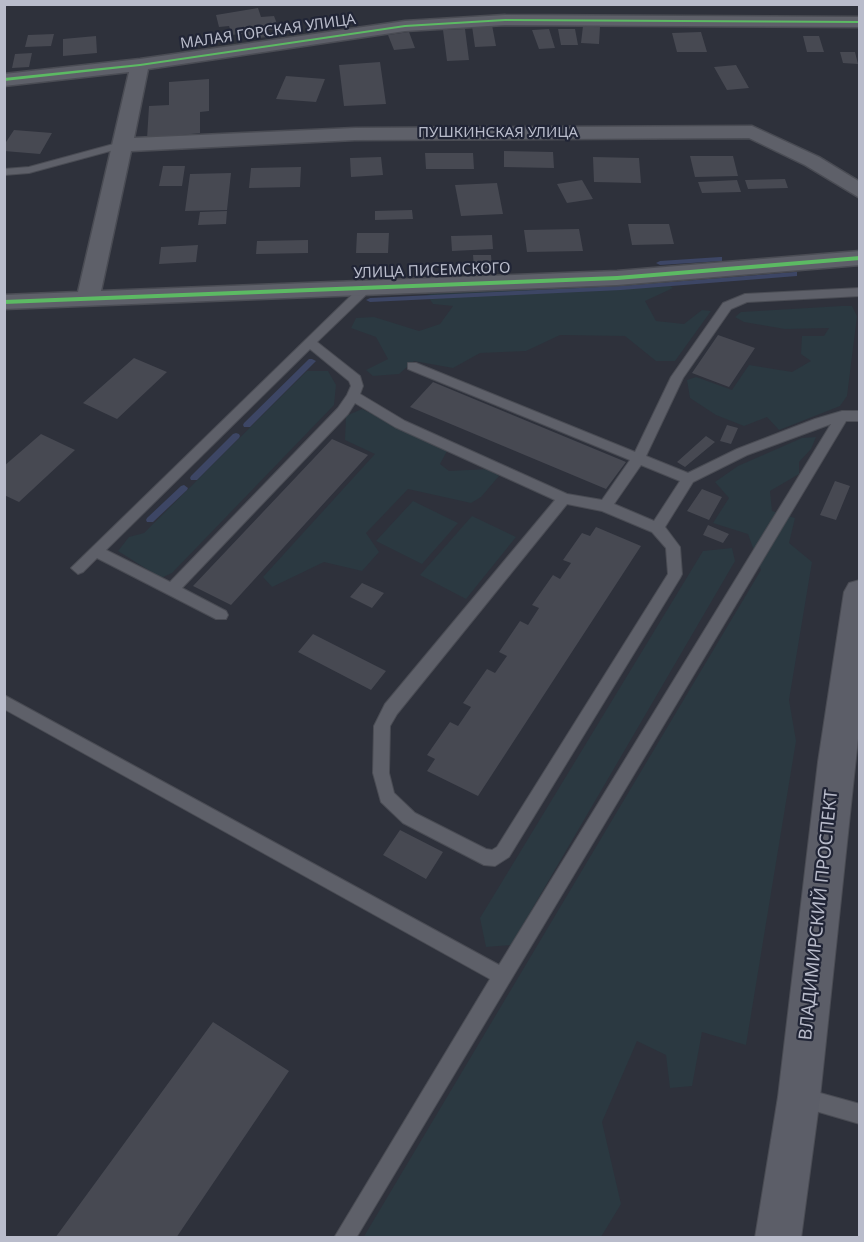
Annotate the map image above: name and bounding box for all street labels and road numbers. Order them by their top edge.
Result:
street label: МАЛАЯ ГОРСКАЯ УЛИЦА [179,11,357,53]
street label: ПУШКИНСКАЯ УЛИЦА [418,124,578,142]
street label: УЛИЦА ПИСЕМСКОГО [353,259,511,283]
street label: ВЛАДИМИРСКИЙ ПРОСПЕКТ [795,789,843,1041]

